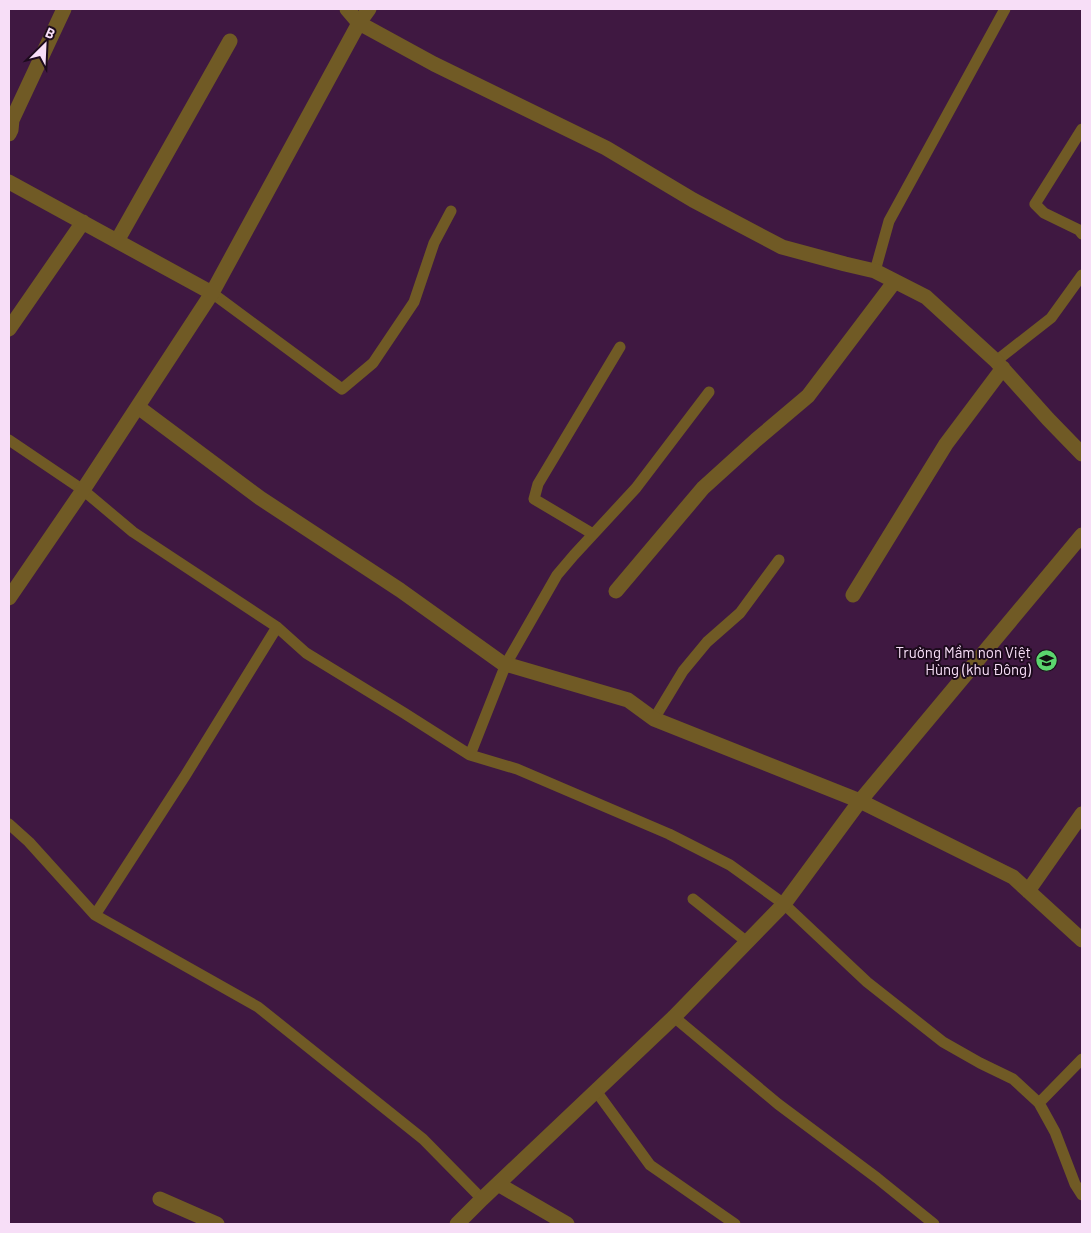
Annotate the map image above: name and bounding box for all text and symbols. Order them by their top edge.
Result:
north arrow [20,20,70,70]
text: B [43,23,58,42]
place label: Trường Mầm non Việt Hùng (khu Đông) [896,643,1031,678]
school or university icon: Trường Mầm non Việt Hùng (khu Đông) [1035,649,1059,673]

